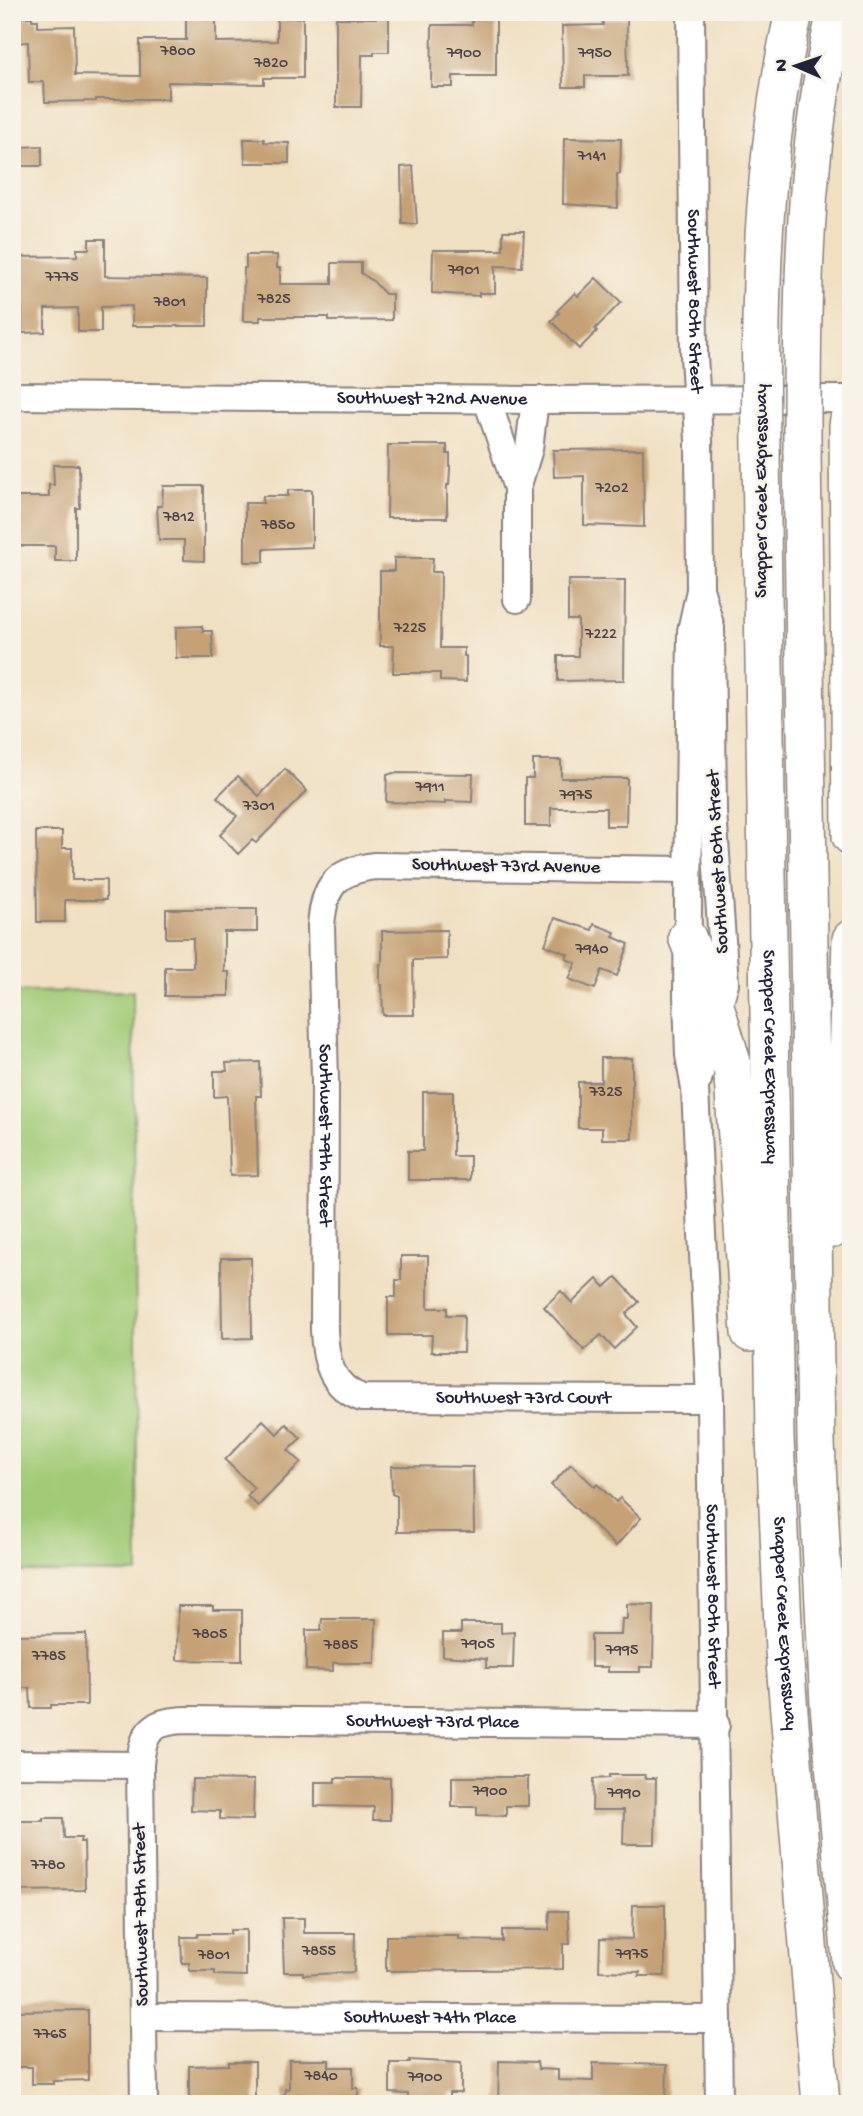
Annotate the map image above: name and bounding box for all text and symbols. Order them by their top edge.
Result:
north arrow [762,32,832,102]
house number: 7800 [159,43,196,62]
house number: 7900 [446,45,481,64]
house number: 7950 [577,45,612,64]
house number: 7820 [253,55,288,74]
text: N [771,59,794,72]
house number: 7141 [577,148,606,167]
street label: Southwest 80th Street [681,209,708,396]
house number: 7901 [447,262,480,281]
house number: 7775 [44,269,79,288]
house number: 7825 [256,291,291,310]
house number: 7801 [153,294,186,313]
street label: Snapper Creek Expressway [751,383,774,598]
street label: Southwest 72nd Avenue [337,387,528,411]
house number: 7202 [594,480,629,499]
house number: 7812 [162,509,195,528]
house number: 7850 [260,517,295,536]
house number: 7225 [393,620,426,639]
house number: 7222 [584,626,617,645]
street label: Southwest 80th Street [703,767,735,954]
house number: 7911 [414,779,445,798]
house number: 7975 [558,787,593,806]
house number: 7301 [242,798,275,817]
street label: Southwest 73rd Avenue [412,854,601,880]
house number: 7940 [575,941,609,960]
street label: Snapper Creek Expressway [757,950,783,1165]
street label: Southwest 79th Street [313,1044,337,1228]
house number: 7325 [589,1084,622,1103]
street label: Southwest 73rd Court [436,1387,613,1410]
street label: Southwest 80th Street [700,1504,725,1690]
street label: Snapper Creek Expressway [767,1516,802,1732]
house number: 7805 [192,1626,227,1645]
house number: 7905 [460,1636,495,1655]
house number: 7885 [323,1637,358,1656]
house number: 7995 [605,1642,638,1661]
house number: 7785 [31,1648,66,1667]
street label: Southwest 73rd Place [346,1710,519,1735]
house number: 7900 [472,1783,507,1802]
house number: 7990 [606,1785,641,1804]
street label: Southwest 78th Street [129,1821,155,2007]
house number: 7780 [30,1857,65,1876]
house number: 7855 [301,1943,336,1962]
house number: 7975 [614,1946,649,1965]
house number: 7801 [197,1947,230,1966]
street label: Southwest 74th Place [344,2006,516,2030]
house number: 7765 [32,2026,67,2045]
house number: 7840 [303,2068,338,2087]
house number: 7900 [407,2069,442,2088]

